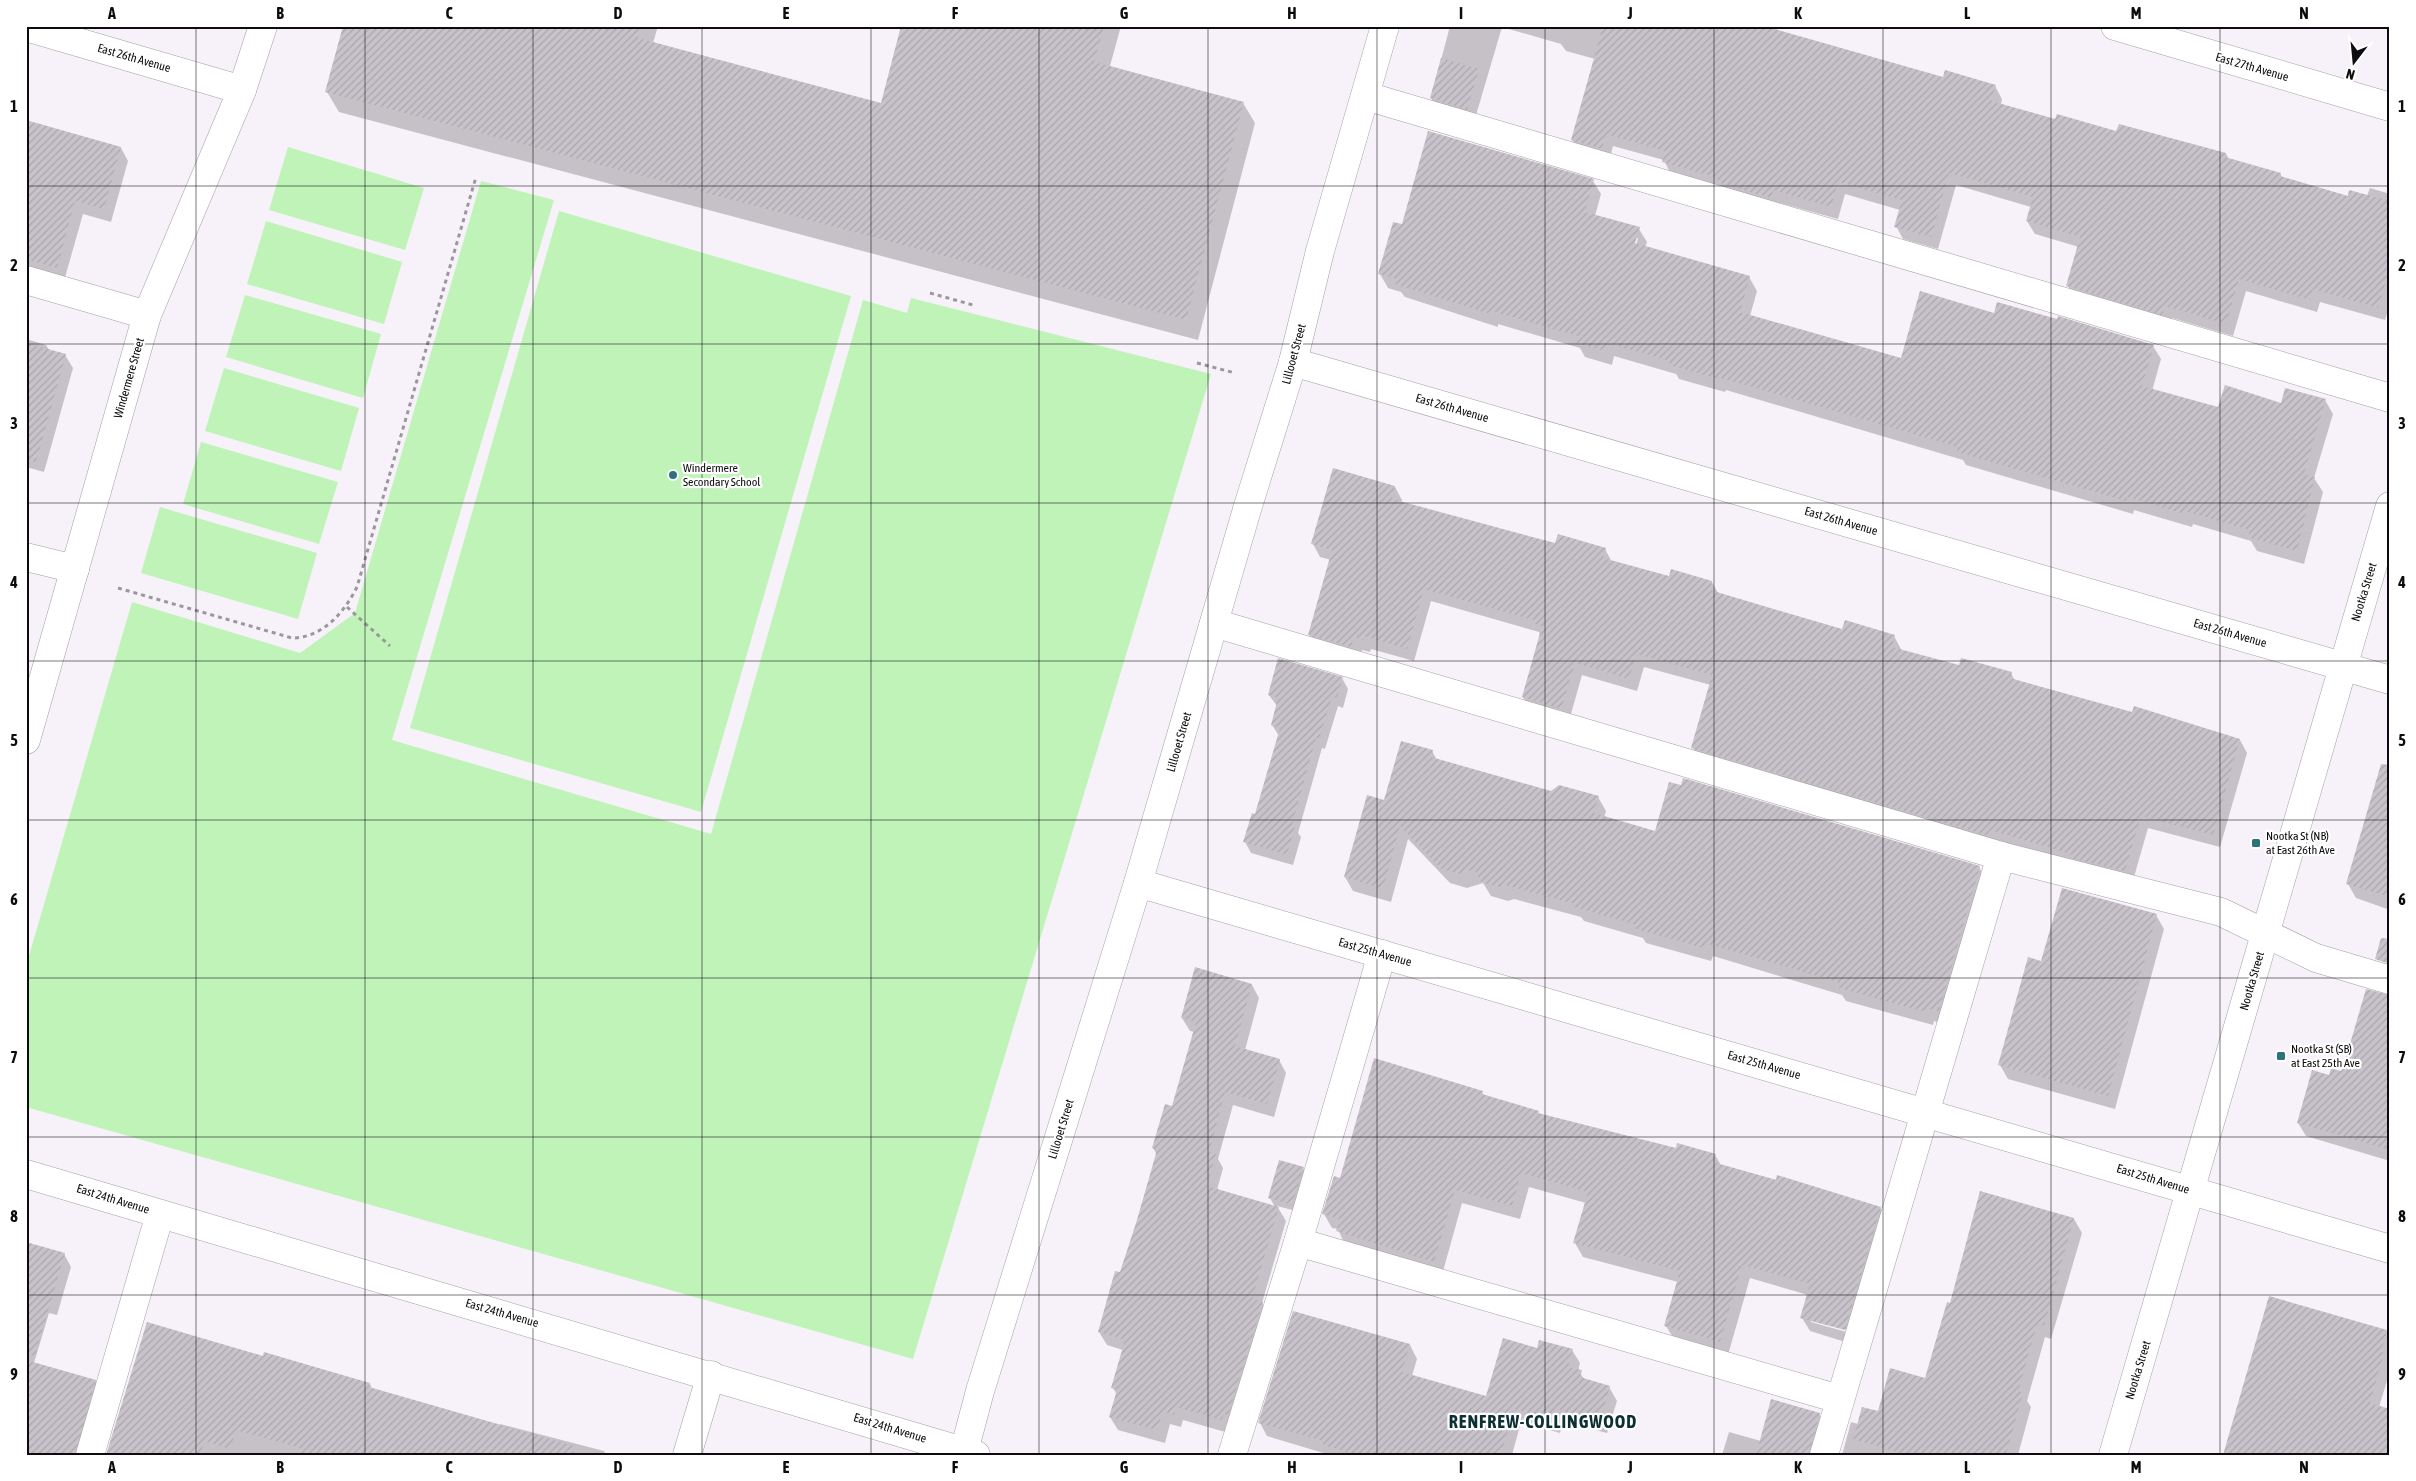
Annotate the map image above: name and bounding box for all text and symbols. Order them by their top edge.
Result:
text: A [107,4,116,22]
text: B [276,4,284,22]
text: C [445,4,453,22]
text: D [614,4,623,22]
text: E [783,4,790,22]
text: F [952,4,959,22]
text: G [1120,4,1129,22]
text: H [1287,4,1297,22]
text: I [1459,4,1463,22]
text: J [1626,4,1633,22]
text: K [1794,4,1802,22]
text: L [1964,4,1971,22]
text: M [2131,4,2141,22]
text: N [2299,4,2309,22]
north arrow [2328,38,2378,88]
street label: East 26th Avenue [96,41,172,75]
street label: East 27th Avenue [2214,50,2290,84]
text: N [2344,66,2357,83]
text: 1 [10,97,18,115]
text: 1 [2398,97,2406,115]
text: 2 [10,256,18,274]
text: 2 [2398,256,2406,274]
street label: Lillooet Street [1279,322,1309,386]
street label: Windermere Street [111,336,147,420]
street label: East 26th Avenue [1414,391,1490,425]
text: 3 [10,414,18,432]
text: 3 [2398,414,2406,432]
place label: Windermere Secondary School [683,461,761,489]
marker: Windermere Secondary School [667,469,679,481]
street label: East 26th Avenue [1803,504,1879,538]
street label: Nootka Street [2348,560,2380,623]
text: 4 [9,573,18,591]
text: 4 [2397,573,2406,591]
street label: East 26th Avenue [2192,616,2268,650]
street label: Lillooet Street [1164,710,1194,774]
text: 5 [10,731,18,749]
text: 5 [2398,731,2406,749]
place label: Nootka St (NB) at East 26th Ave [2266,829,2335,857]
marker: Nootka St (NB) at East 26th Ave [2250,837,2262,849]
text: 6 [10,890,18,908]
text: 6 [2398,890,2406,908]
street label: East 25th Avenue [1337,935,1413,969]
street label: Nootka Street [2237,949,2267,1012]
place label: Nootka St (SB) at East 25th Ave [2291,1042,2360,1070]
text: 7 [10,1048,18,1066]
street label: East 25th Avenue [1726,1048,1802,1082]
text: 7 [2398,1048,2406,1066]
marker: Nootka St (SB) at East 25th Ave [2275,1050,2287,1062]
street label: Lillooet Street [1045,1097,1077,1161]
street label: East 25th Avenue [2115,1161,2191,1197]
street label: East 24th Avenue [75,1181,151,1217]
text: 8 [10,1207,18,1225]
text: 8 [2398,1207,2406,1225]
street label: East 24th Avenue [464,1296,540,1330]
street label: Nootka Street [2122,1338,2154,1401]
text: 9 [10,1365,18,1383]
text: 9 [2398,1365,2406,1383]
street label: East 24th Avenue [852,1410,928,1446]
district label: RENFREW-COLLINGWOOD [1449,1411,1637,1432]
text: A [107,1458,116,1476]
text: B [276,1458,284,1476]
text: C [445,1458,453,1476]
text: D [614,1458,623,1476]
text: E [783,1458,790,1476]
text: F [952,1458,959,1476]
text: G [1120,1458,1129,1476]
text: H [1287,1458,1297,1476]
text: I [1459,1458,1463,1476]
text: J [1626,1458,1633,1476]
text: K [1794,1458,1802,1476]
text: L [1964,1458,1971,1476]
text: M [2131,1458,2141,1476]
text: N [2299,1458,2309,1476]

